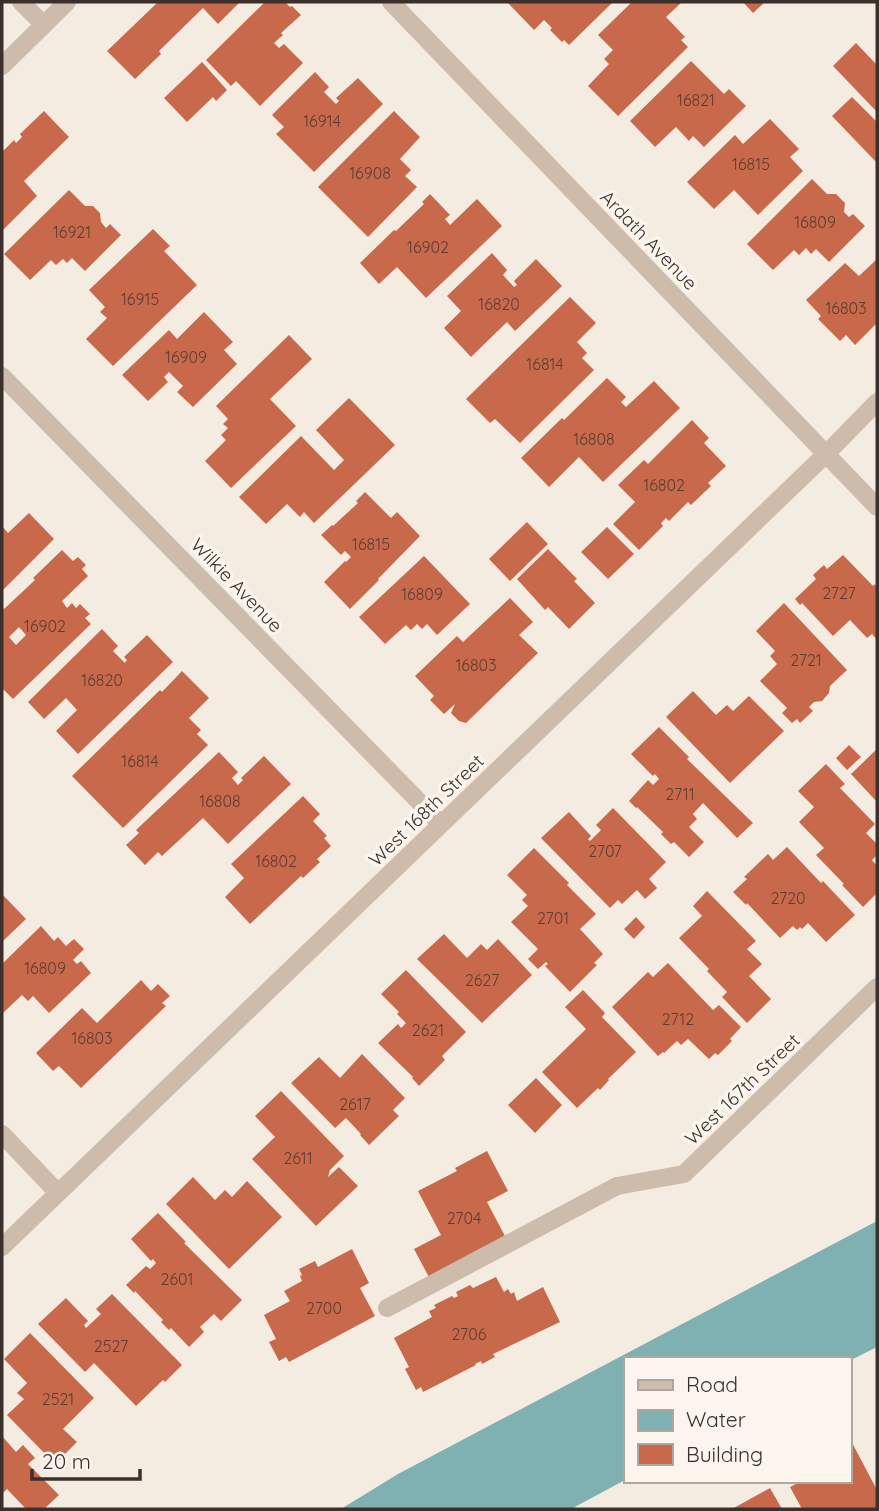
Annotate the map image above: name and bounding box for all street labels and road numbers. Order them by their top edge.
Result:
street label: Ardath Avenue [595,185,703,295]
street label: Wilkie Avenue [186,533,288,637]
street label: West 168th Street [363,749,489,871]
street label: West 167th Street [679,1028,805,1150]

